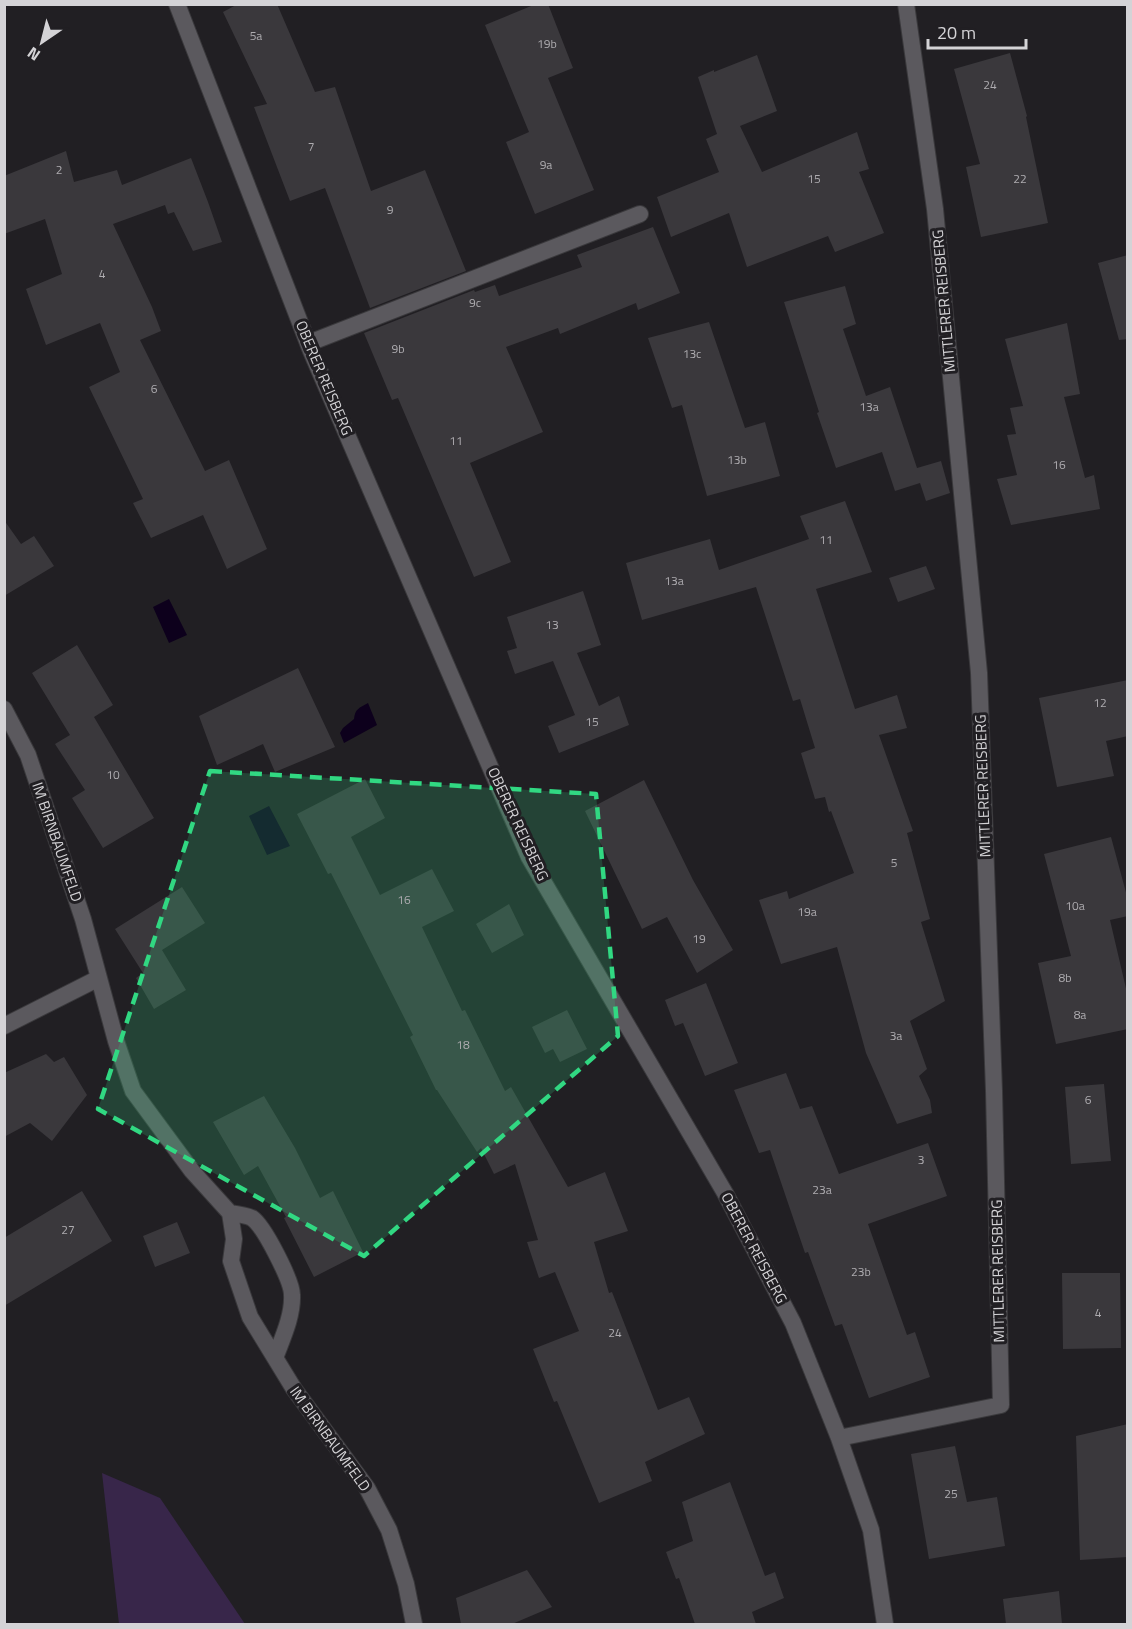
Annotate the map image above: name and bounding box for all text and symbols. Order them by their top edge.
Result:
north arrow [12,12,72,72]
scale bar [928,12,1026,50]
text: 20 m [937,19,976,46]
house number: 5a [250,26,262,45]
house number: 19b [537,34,557,53]
text: N [22,41,45,67]
house number: 24 [983,75,997,94]
house number: 7 [308,137,314,156]
house number: 9a [540,155,552,174]
house number: 2 [56,160,62,179]
house number: 15 [807,169,821,188]
house number: 22 [1013,169,1027,188]
house number: 9 [387,200,394,219]
street label: MITTLERER REISBERG [926,229,961,373]
house number: 4 [99,264,106,283]
house number: 9c [469,293,481,312]
street label: OBERER REISBERG [290,317,359,439]
house number: 9b [391,339,405,358]
house number: 13c [683,344,701,363]
house number: 6 [151,379,158,398]
house number: 13a [859,397,879,416]
house number: 11 [449,431,463,450]
house number: 13b [727,450,747,469]
house number: 16 [1052,455,1066,474]
house number: 11 [819,530,833,549]
house number: 13a [664,571,684,590]
house number: 13 [545,615,559,634]
house number: 12 [1093,693,1107,712]
house number: 15 [585,712,599,731]
street label: MITTLERER REISBERG [969,714,996,858]
street label: OBERER REISBERG [482,763,555,884]
house number: 10 [106,765,120,784]
street label: IM BIRNBAUMFELD [26,779,89,905]
house number: 5 [891,853,898,872]
house number: 16 [397,890,411,909]
house number: 10a [1065,896,1085,915]
house number: 19a [797,902,817,921]
house number: 19 [692,929,706,948]
house number: 8b [1058,968,1072,987]
house number: 8a [1074,1005,1086,1024]
house number: 3a [890,1026,902,1045]
house number: 18 [456,1035,470,1054]
house number: 6 [1085,1090,1092,1109]
house number: 3 [918,1150,924,1169]
house number: 23a [812,1180,832,1199]
street label: OBERER REISBERG [715,1188,793,1307]
street label: MITTLERER REISBERG [985,1199,1010,1343]
house number: 27 [61,1220,75,1239]
house number: 23b [851,1262,871,1281]
house number: 4 [1095,1303,1102,1322]
house number: 24 [608,1323,622,1342]
street label: IM BIRNBAUMFELD [284,1381,376,1496]
house number: 25 [944,1484,958,1503]

